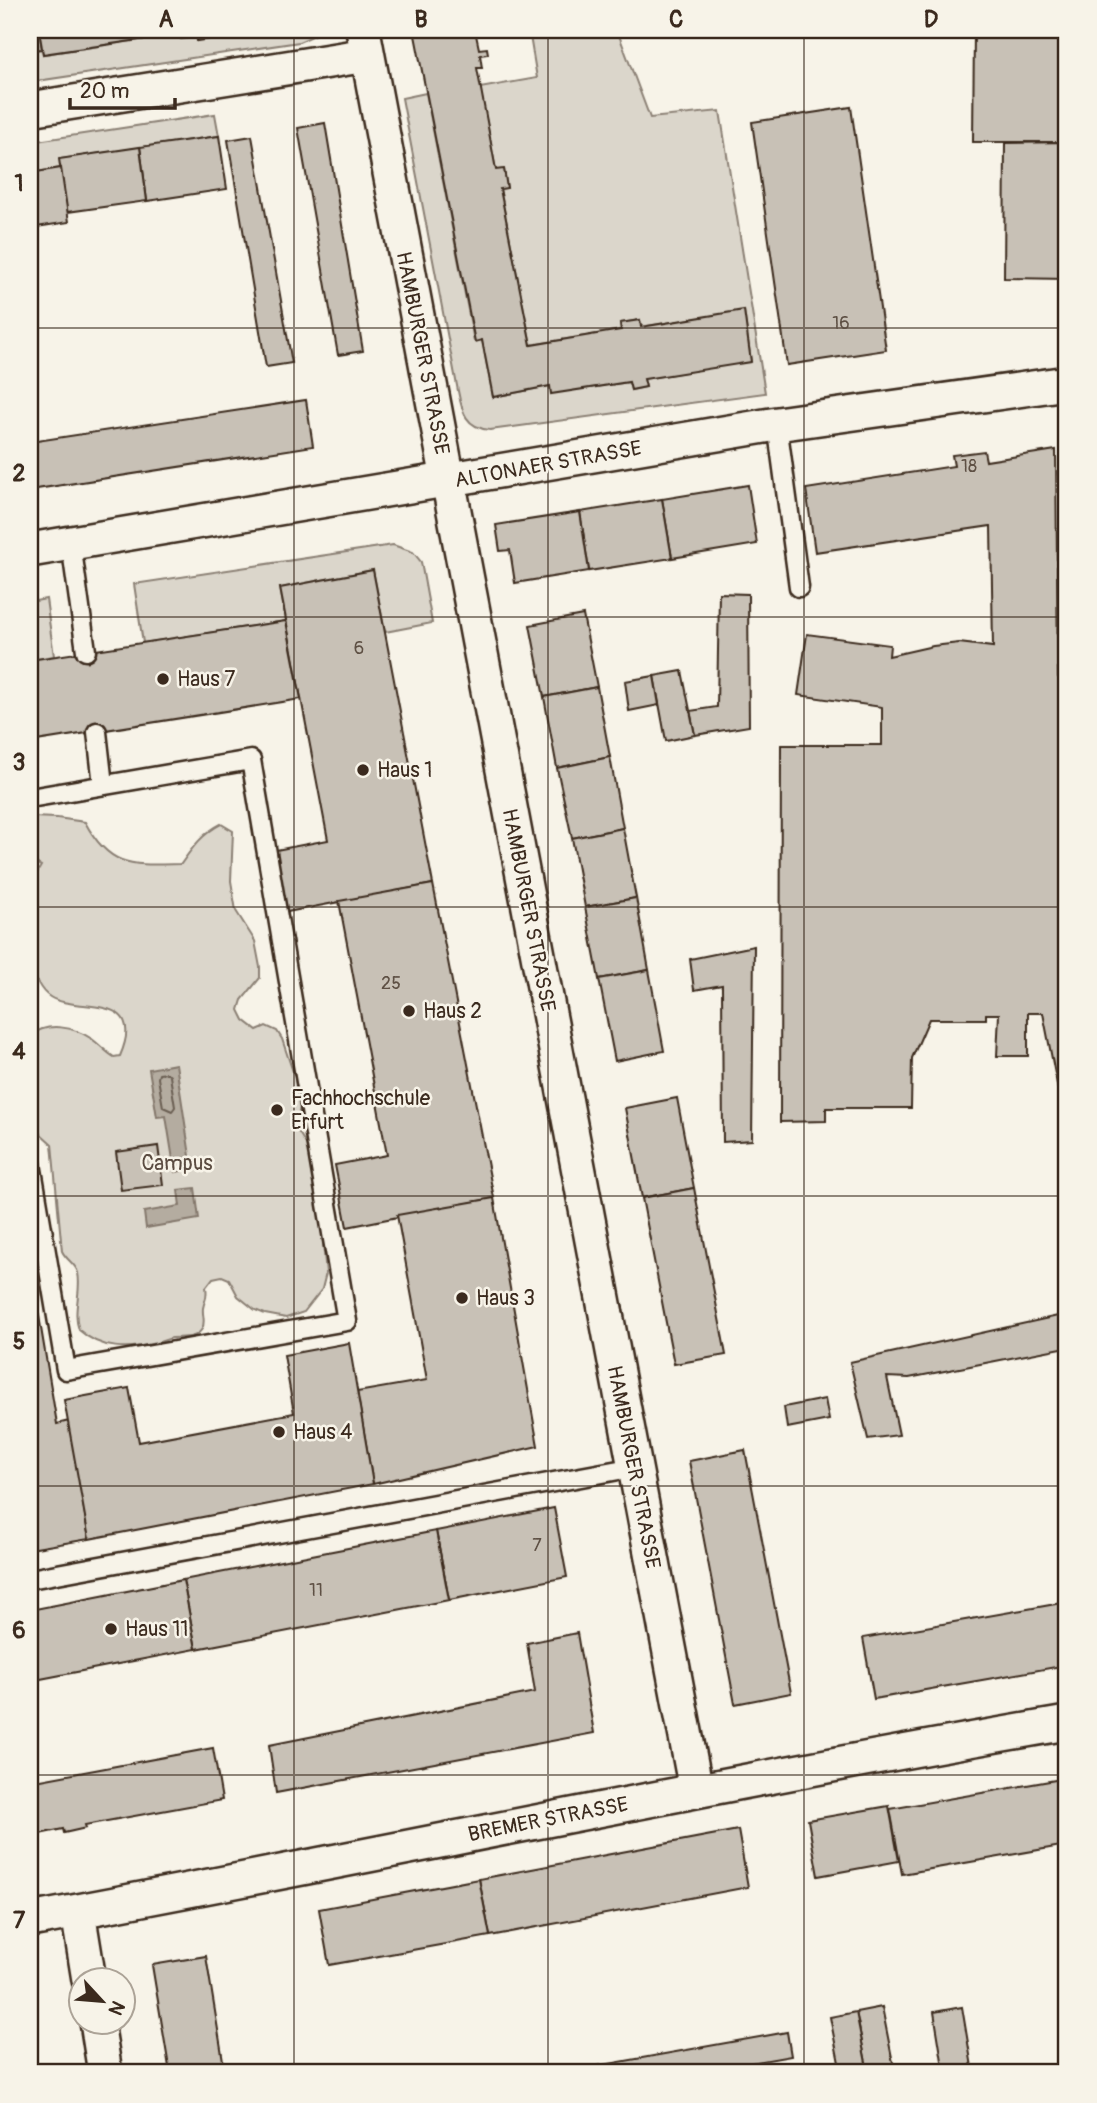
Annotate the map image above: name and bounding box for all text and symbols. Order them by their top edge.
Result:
text: A [159,5,174,34]
text: B [414,5,428,34]
text: C [669,5,683,34]
text: D [924,5,938,34]
scale bar [70,66,175,110]
text: 20 m [80,78,129,105]
text: 1 [15,169,24,198]
street label: HAMBURGER STRASSE [390,249,455,457]
house number: 16 [832,312,850,335]
street label: ALTONAER STRASSE [453,435,644,494]
house number: 18 [961,455,977,478]
text: 2 [13,459,26,488]
house number: 6 [354,637,364,660]
place label: Haus 7 [177,666,235,693]
marker: Haus 7 [155,671,171,687]
text: 3 [13,748,25,777]
place label: Haus 1 [377,757,432,784]
marker: Haus 1 [355,762,371,778]
street label: HAMBURGER STRASSE [496,806,561,1014]
house number: 25 [381,972,401,995]
place label: Haus 2 [423,998,482,1025]
marker: Haus 2 [401,1003,417,1019]
text: 4 [12,1037,26,1066]
place label: Fachhochschule Erfurt [291,1085,431,1136]
marker: Fachhochschule Erfurt [269,1102,285,1118]
park label: Campus [141,1150,213,1177]
place label: Haus 3 [476,1285,535,1312]
marker: Haus 3 [454,1290,470,1306]
text: 5 [13,1327,25,1356]
street label: HAMBURGER STRASSE [601,1363,666,1571]
place label: Haus 4 [293,1419,352,1446]
marker: Haus 4 [271,1424,287,1440]
house number: 7 [532,1534,542,1557]
house number: 11 [309,1579,323,1602]
text: 6 [12,1616,26,1645]
place label: Haus 11 [125,1616,189,1643]
marker: Haus 11 [103,1621,119,1637]
street label: BREMER STRASSE [466,1791,631,1848]
text: 7 [13,1906,26,1935]
north arrow [66,1966,136,2036]
text: N [103,1997,130,2019]

